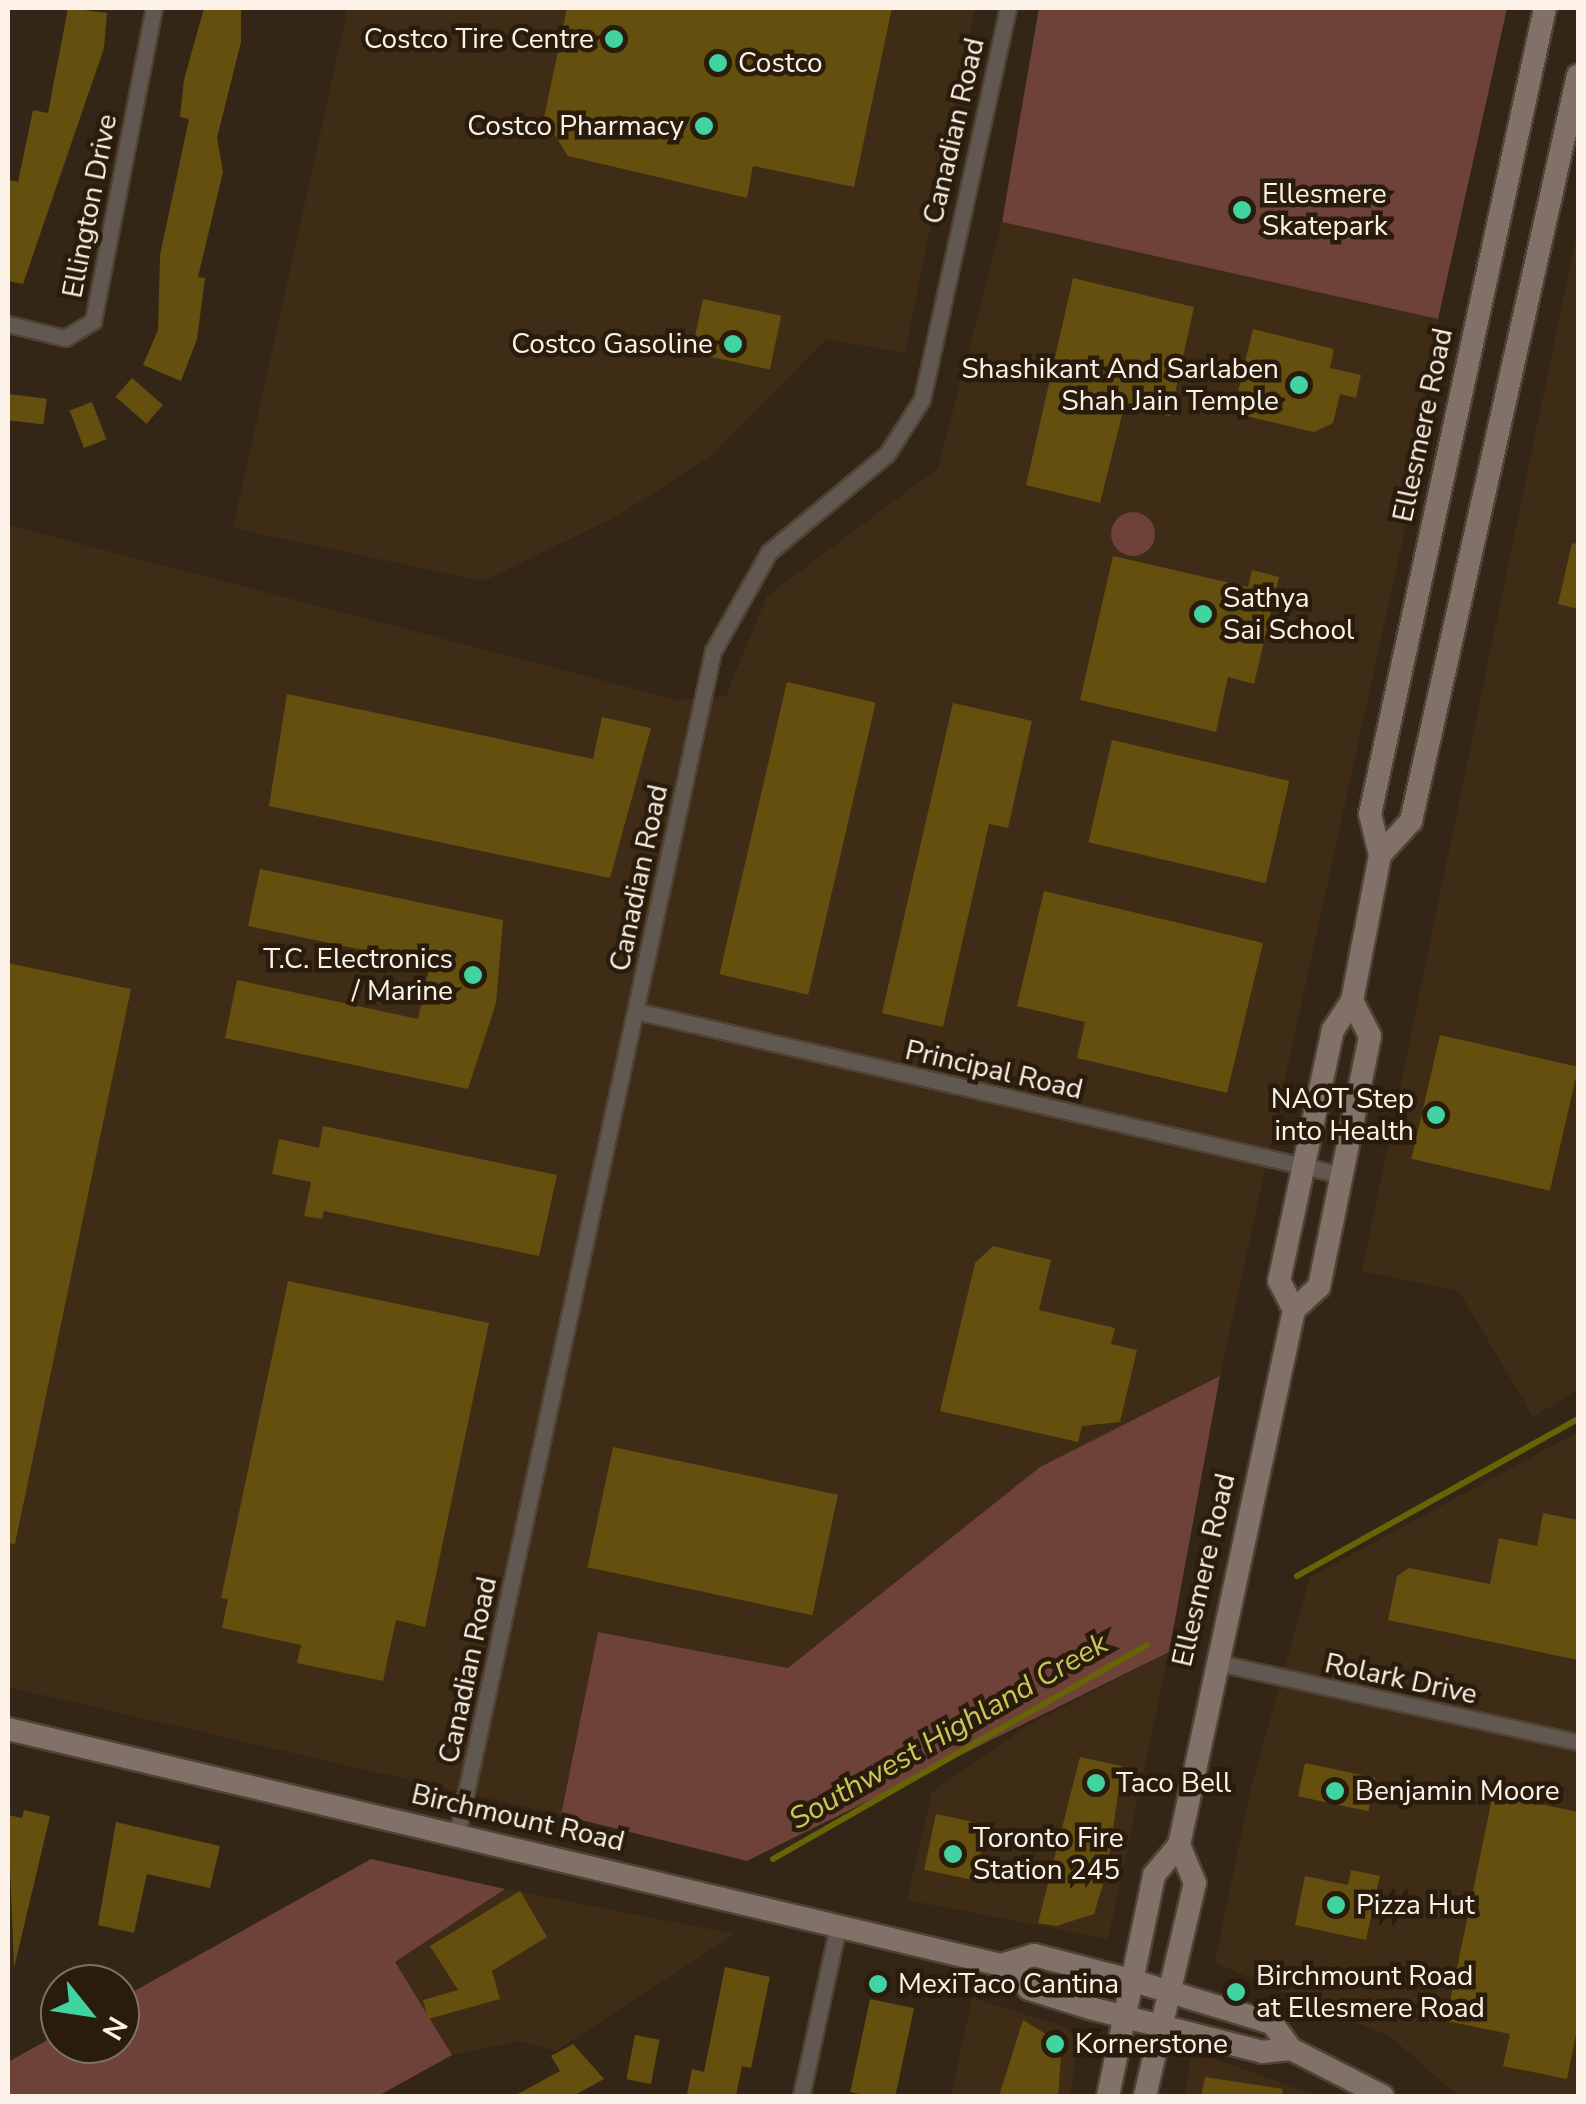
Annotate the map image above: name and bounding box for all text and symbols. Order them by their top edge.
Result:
place label: Costco Tire Centre [364,22,594,56]
marker: Costco Tire Centre [603,28,625,50]
street label: Canadian Road [916,35,992,227]
place label: Costco [738,46,823,80]
marker: Costco [707,52,729,74]
place label: Costco Pharmacy [467,109,684,143]
street label: Ellington Drive [56,111,124,301]
marker: Costco Pharmacy [693,115,715,137]
place label: Ellesmere Skatepark [1262,177,1388,243]
marker: Ellesmere Skatepark [1231,199,1253,221]
street label: Ellesmere Road [1386,325,1460,525]
place label: Costco Gasoline [511,327,713,361]
marker: Costco Gasoline [722,333,744,355]
place label: Shashikant And Sarlaben Shah Jain Temple [961,352,1279,418]
marker: Shashikant And Sarlaben Shah Jain Temple [1288,374,1310,396]
place label: Sathya Sai School [1223,581,1354,647]
marker: Sathya Sai School [1192,603,1214,625]
street label: Canadian Road [603,782,675,974]
place label: T.C. Electronics / Marine [263,942,453,1008]
marker: T.C. Electronics / Marine [462,964,484,986]
street label: Principal Road [902,1033,1086,1107]
place label: NAOT Step into Health [1271,1082,1414,1148]
marker: NAOT Step into Health [1423,1102,1449,1128]
street label: Ellesmere Road [1165,1470,1243,1670]
street label: Canadian Road [432,1574,504,1766]
water label: Southwest Highland Creek [783,1626,1115,1838]
street label: Rolark Drive [1322,1646,1480,1712]
place label: Taco Bell [1116,1766,1231,1800]
marker: Taco Bell [1085,1772,1107,1794]
place label: Benjamin Moore [1355,1774,1560,1808]
street label: Birchmount Road [408,1777,628,1859]
marker: Benjamin Moore [1324,1780,1346,1802]
place label: Toronto Fire Station 245 [973,1821,1124,1887]
marker: Toronto Fire Station 245 [942,1843,964,1865]
place label: Pizza Hut [1356,1888,1475,1922]
marker: Pizza Hut [1325,1894,1347,1916]
place label: Birchmount Road at Ellesmere Road [1256,1959,1485,2025]
north arrow [40,1964,140,2064]
place label: MexiTaco Cantina [898,1967,1119,2001]
marker: MexiTaco Cantina [867,1973,889,1995]
marker: Birchmount Road at Ellesmere Road [1225,1981,1247,2003]
text: N [93,2009,136,2047]
place label: Kornerstone [1075,2027,1228,2061]
marker: Kornerstone [1044,2033,1066,2055]

